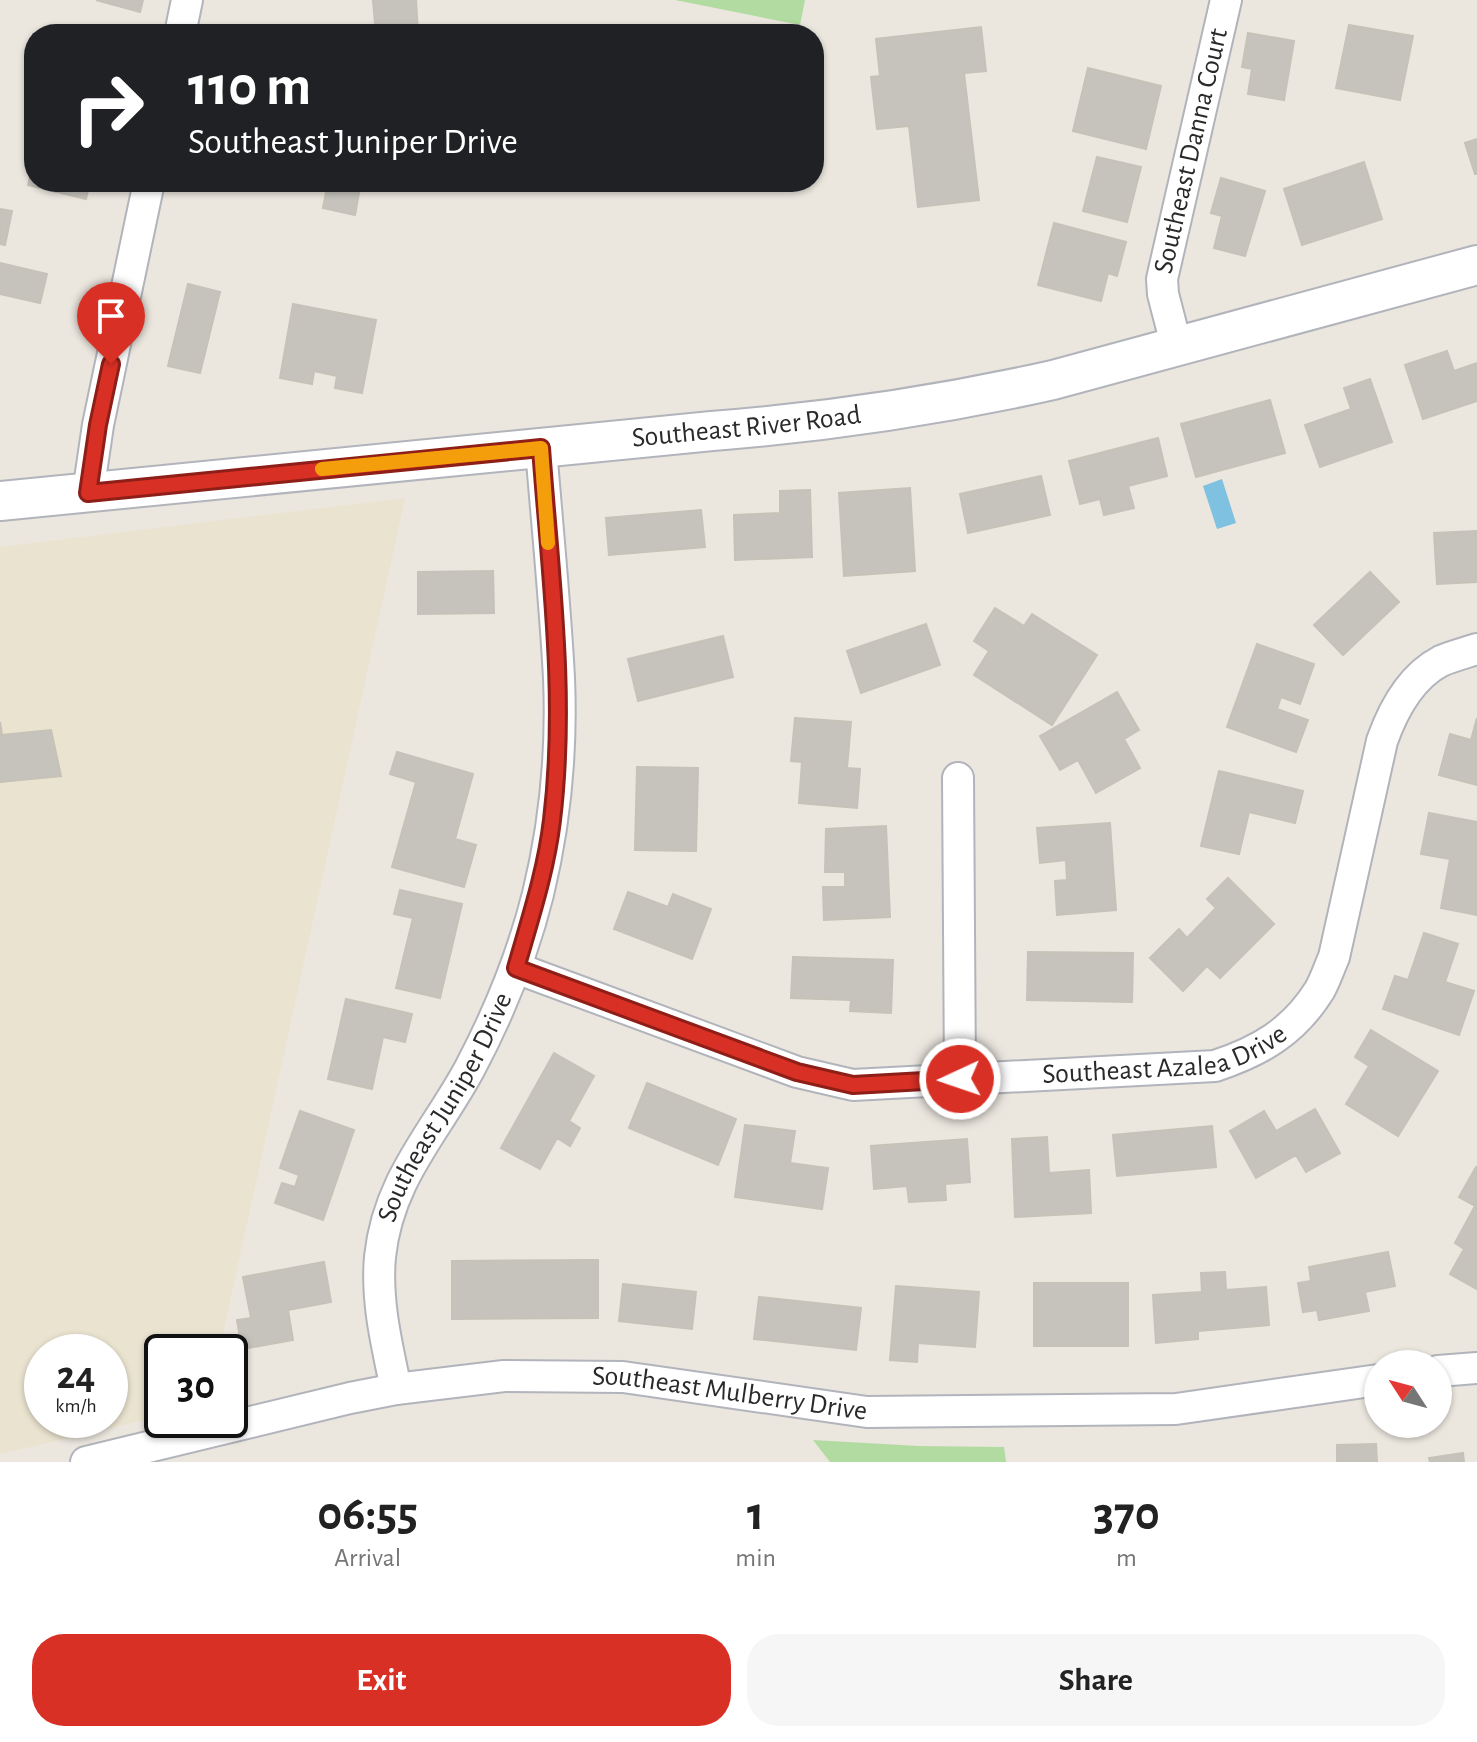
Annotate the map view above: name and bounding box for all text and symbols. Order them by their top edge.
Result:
street label: Southeast Danna Court [1150,26,1233,276]
icon: right [56,56,160,160]
text: 110 m [188,59,311,115]
text: Southeast Juniper Drive [188,124,518,160]
pin [77,282,145,364]
icon: arrive [89,294,133,338]
street label: Southeast River Road [631,401,863,453]
street label: Southeast Juniper Drive [373,989,518,1226]
street label: Southeast Azalea Drive [1042,1020,1292,1089]
position arrow [918,1037,1002,1121]
speed limit sign: 30 [144,1334,248,1438]
north arrow [1364,1350,1452,1438]
map controls [1364,1350,1452,1438]
text: 24 [57,1356,95,1396]
street label: Southeast Mulberry Drive [592,1362,869,1426]
text: km/h [55,1396,97,1416]
text: 06:55 [317,1491,418,1539]
text: 1 [747,1491,764,1539]
text: 370 [1093,1491,1160,1539]
text: Arrival [334,1545,401,1571]
text: min [735,1545,776,1571]
text: m [1116,1545,1137,1571]
button: Exit [32,1634,731,1726]
button: Share [747,1634,1445,1726]

